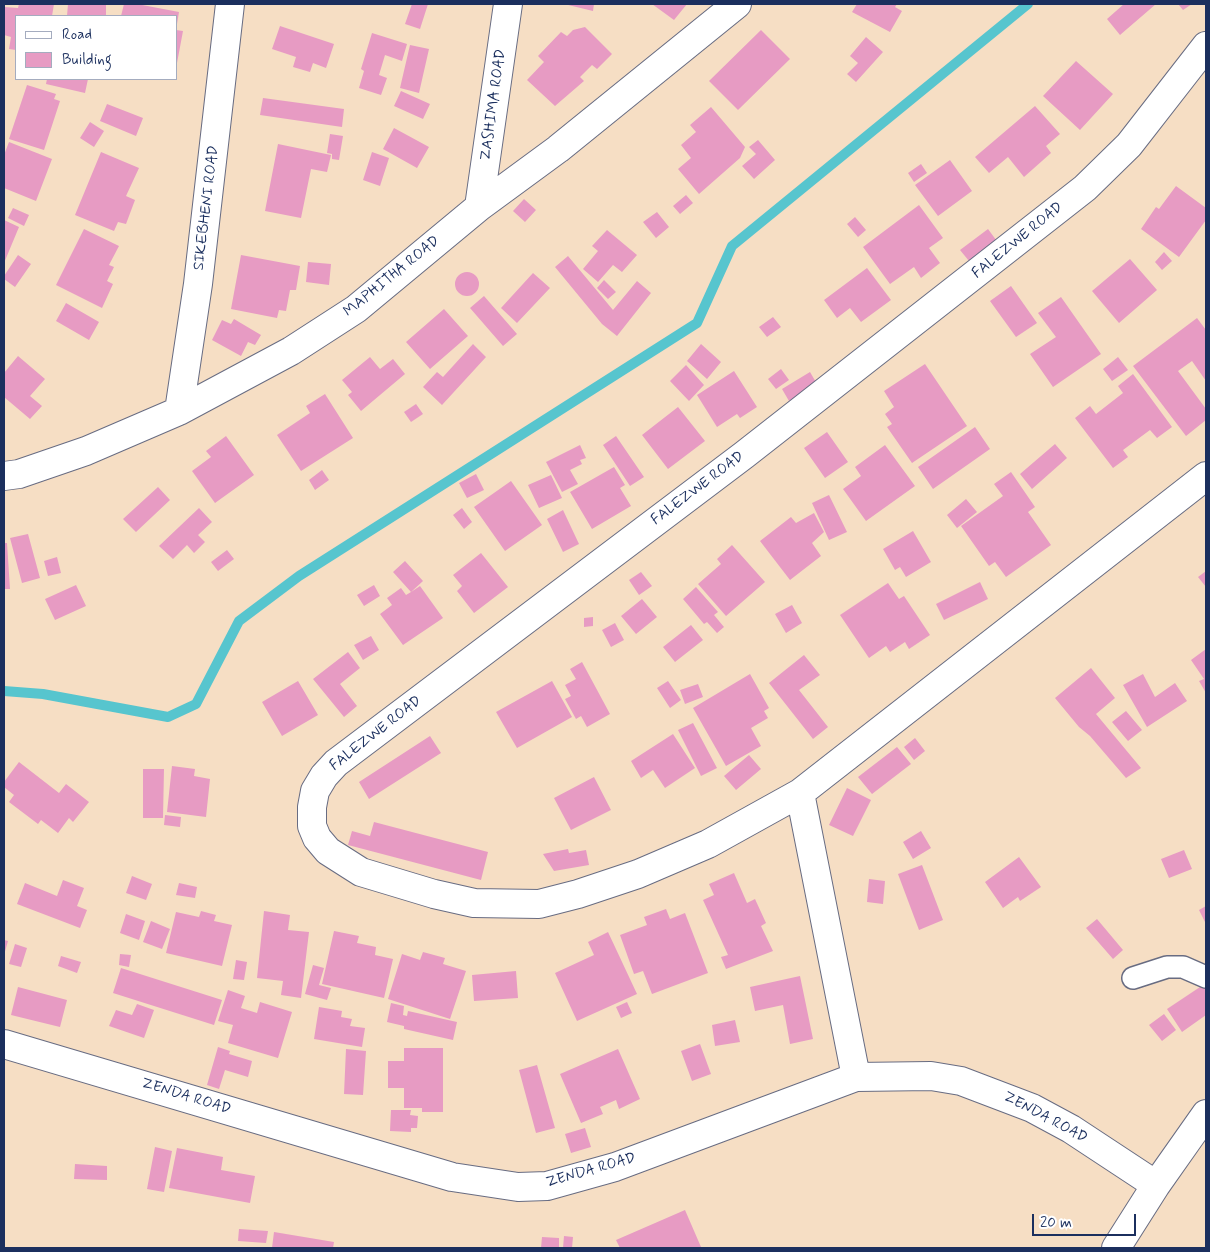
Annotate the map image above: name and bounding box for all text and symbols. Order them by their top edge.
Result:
legend [15,15,178,80]
text: Road [62,25,92,45]
street label: ZASHIMA ROAD [477,48,511,162]
text: Building [62,50,112,70]
street label: SIKEBHENI ROAD [190,145,224,271]
street label: FALEZWE ROAD [969,199,1067,283]
street label: MAPHITHA ROAD [340,233,444,321]
street label: FALEZWE ROAD [648,448,748,530]
street label: FALEZWE ROAD [326,693,426,775]
street label: ZENDA ROAD [139,1075,233,1119]
street label: ZENDA ROAD [1000,1088,1090,1148]
street label: ZENDA ROAD [544,1150,638,1192]
scale bar [1035,1204,1139,1236]
text: 20 m [1040,1213,1072,1233]

